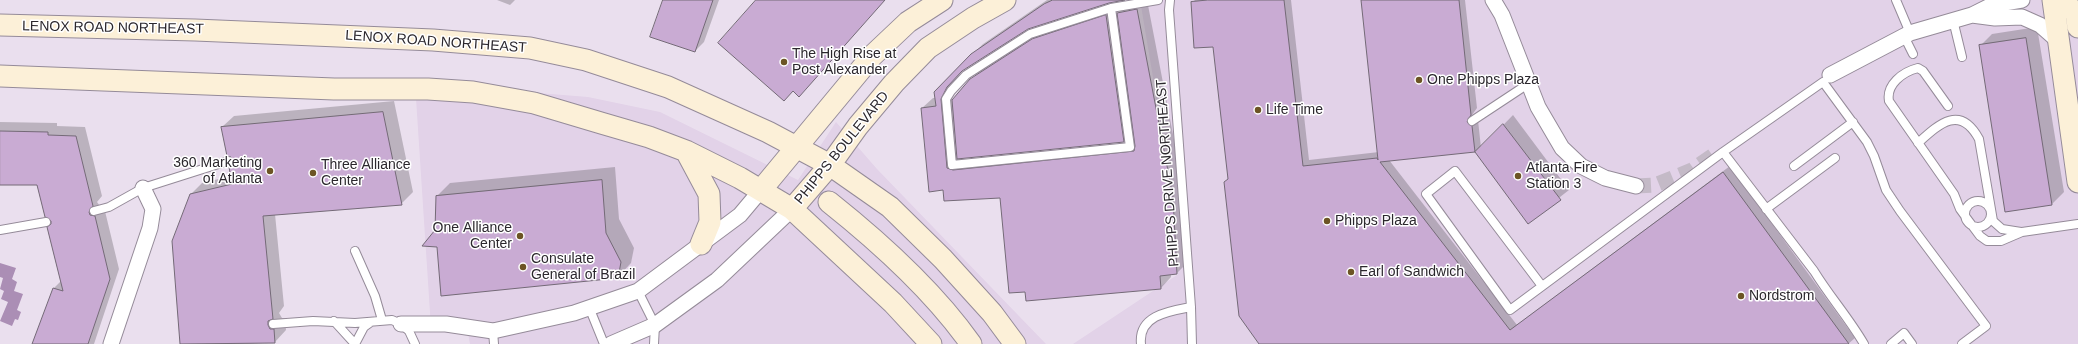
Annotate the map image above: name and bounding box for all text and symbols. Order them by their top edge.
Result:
street label: LENOX ROAD NORTHEAST [22,18,204,38]
street label: LENOX ROAD NORTHEAST [345,27,527,57]
place label: The High Rise at Post Alexander [792,46,896,78]
marker: The High Rise at Post Alexander [779,57,789,67]
place label: One Phipps Plaza [1427,72,1539,88]
marker: One Phipps Plaza [1414,75,1424,85]
street label: PHIPPS DRIVE NORTHEAST [1153,79,1183,267]
street label: PHIPPS BOULEVARD [791,88,893,208]
place label: Life Time [1266,102,1323,118]
marker: Life Time [1253,105,1263,115]
place label: 360 Marketing of Atlanta [173,155,262,188]
place label: Three Alliance Center [321,157,410,190]
place label: Atlanta Fire Station 3 [1526,160,1598,192]
marker: 360 Marketing of Atlanta [265,166,275,176]
marker: Three Alliance Center [308,168,318,178]
marker: Atlanta Fire Station 3 [1513,171,1523,181]
place label: Phipps Plaza [1335,213,1417,229]
marker: Phipps Plaza [1322,216,1332,226]
place label: One Alliance Center [433,220,512,252]
marker: One Alliance Center [515,231,525,241]
place label: Consulate General of Brazil [531,251,635,284]
marker: Consulate General of Brazil [518,262,528,272]
place label: Earl of Sandwich [1359,264,1464,280]
marker: Earl of Sandwich [1346,267,1356,277]
place label: Nordstrom [1749,288,1814,304]
marker: Nordstrom [1736,291,1746,301]

